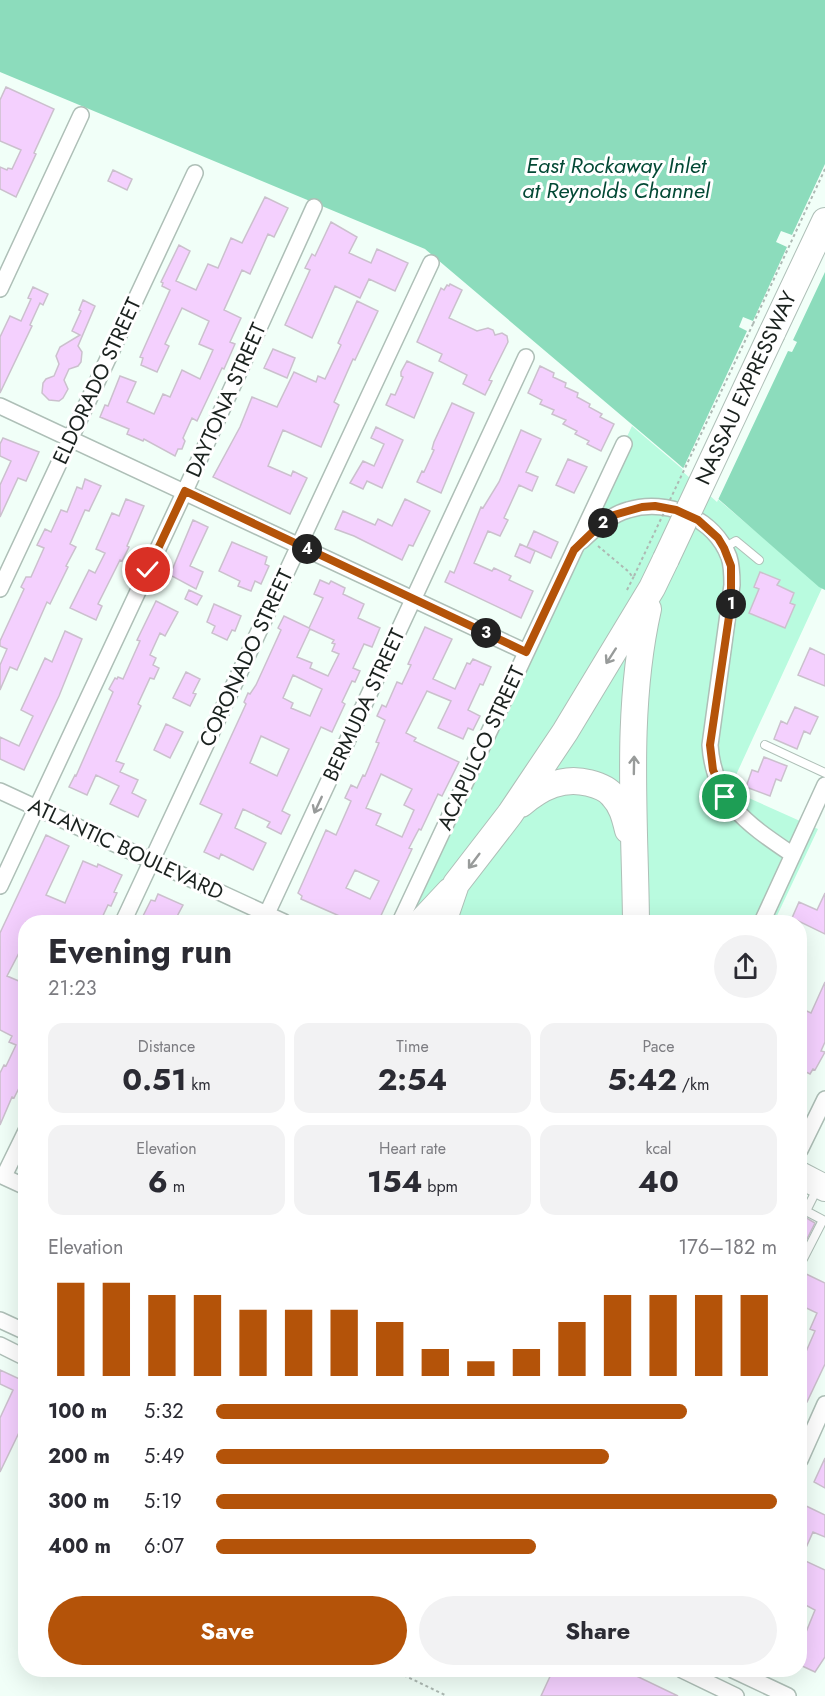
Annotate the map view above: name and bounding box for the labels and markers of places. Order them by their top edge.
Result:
pin: 2 [588,508,618,538]
pin: 4 [292,534,322,564]
pin [122,544,173,595]
pin: 1 [716,589,746,619]
pin: 3 [471,618,501,648]
pin [699,771,750,822]

